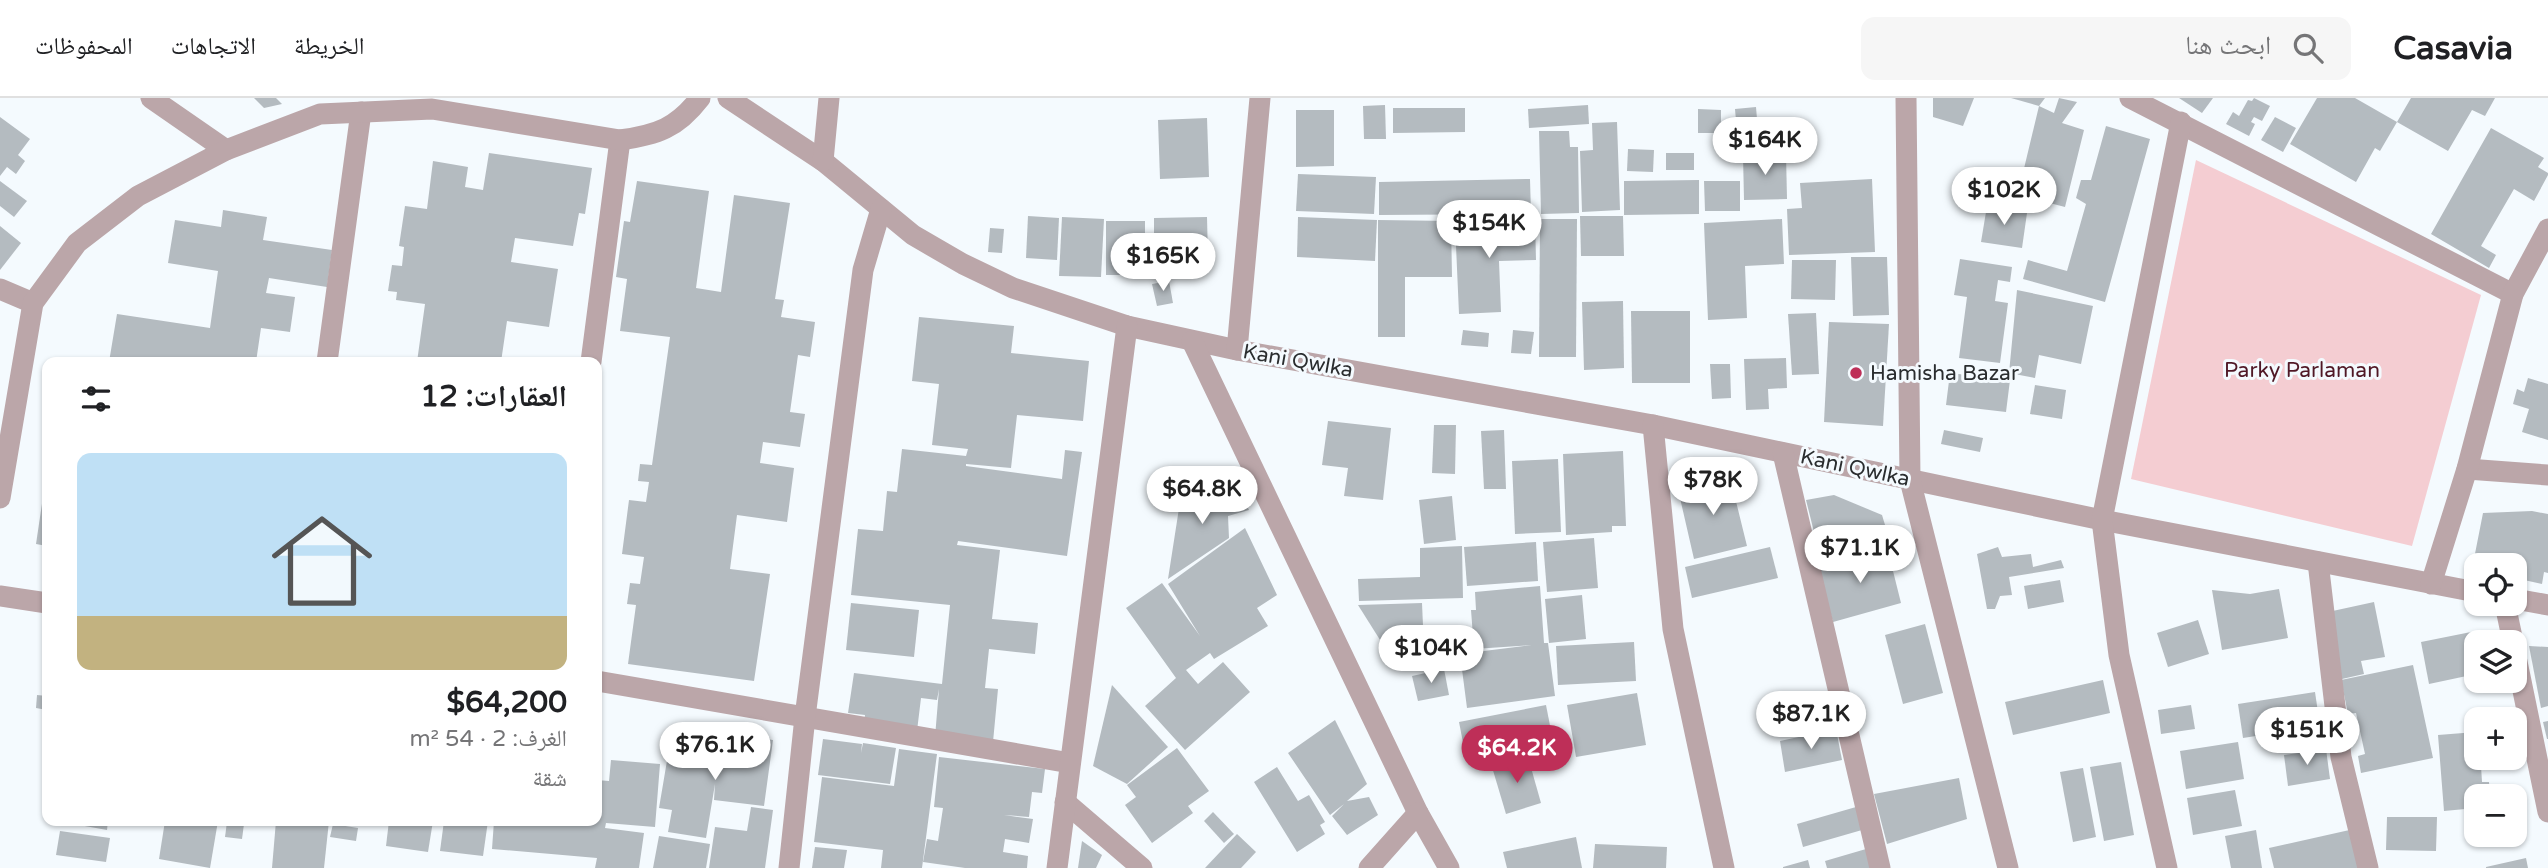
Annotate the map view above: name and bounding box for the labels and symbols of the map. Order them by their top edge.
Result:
pin: $164K [1716,118,1814,177]
pin: $102K [1955,167,2053,227]
pin: $154K [1440,200,1538,260]
pin: $165K [1114,234,1212,293]
street label: Kani Qwlka [1241,339,1355,383]
park label: Parky Parlaman [2224,358,2380,383]
place label: Hamisha Bazar [1870,361,2019,386]
marker: Hamisha Bazar [1848,365,1864,381]
street label: Kani Qwlka [1798,444,1912,492]
pin: $78K [1672,458,1754,517]
pin: $64.8K [1145,466,1259,526]
pin: $71.1K [1803,526,1917,585]
pin: $104K [1382,626,1480,685]
pin: $87.1K [1754,692,1868,751]
pin: $151K [2258,708,2356,767]
pin: $76.1K [658,722,772,782]
pin: $64.2K [1460,726,1574,785]

